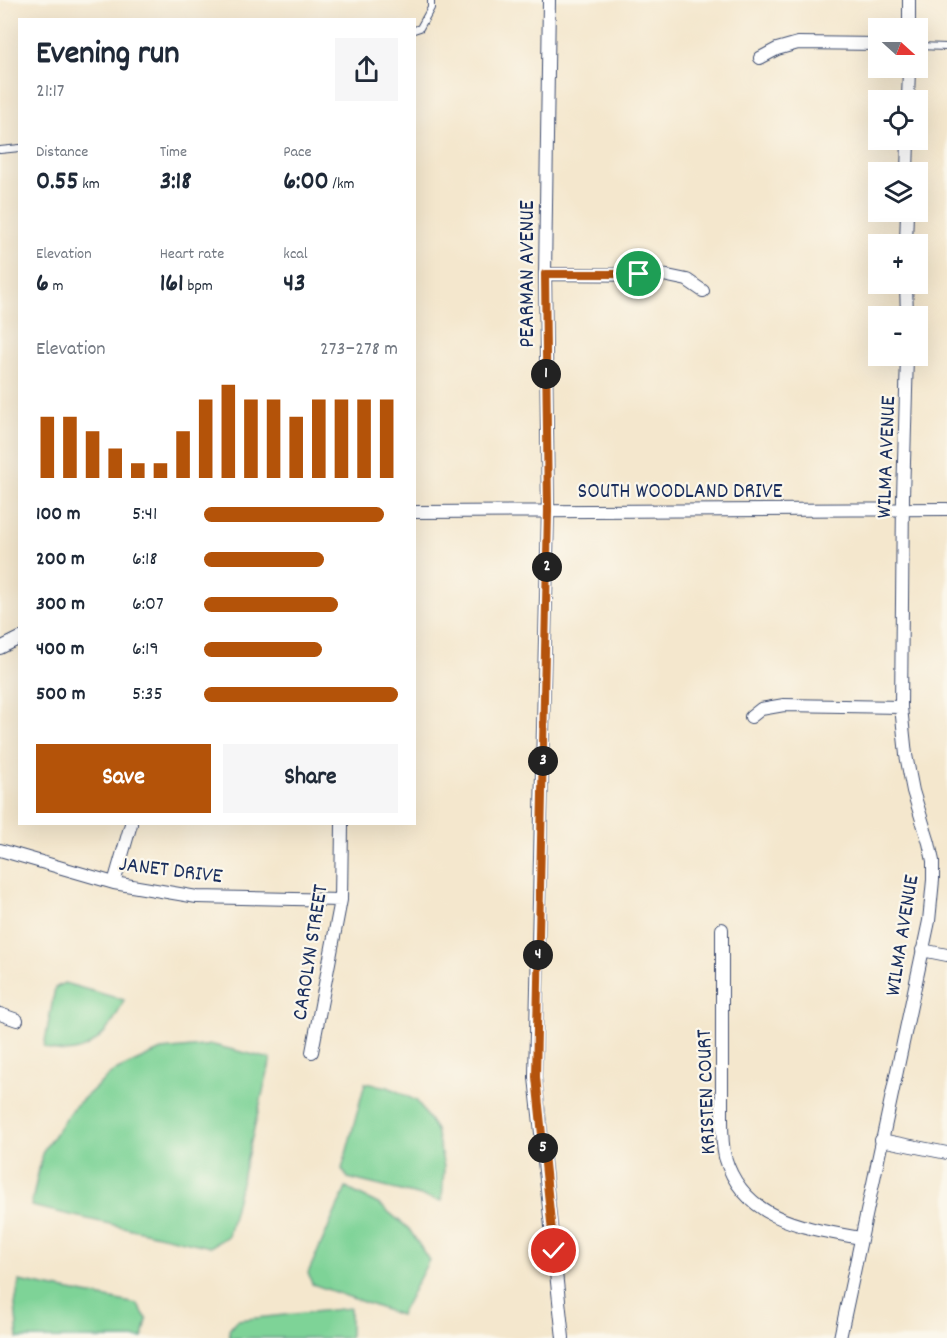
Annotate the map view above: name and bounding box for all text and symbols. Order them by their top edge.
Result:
north arrow [868,18,928,78]
map controls [868,18,928,366]
text: Evening run [36,32,180,79]
button: share [335,38,398,101]
text: 21:17 [36,78,64,106]
button: locate [868,90,928,150]
text: Distance [36,141,88,164]
text: Time [160,141,187,164]
text: Pace [283,141,312,164]
button: layers [868,162,928,222]
text: 0.55 [36,164,79,201]
text: 3:18 [160,164,192,201]
text: 6:00 [283,164,329,201]
text: km [79,173,100,196]
text: /km [329,173,355,196]
street label: PEARMAN AVENUE [513,200,544,348]
button: + [868,234,928,294]
text: Elevation [36,243,92,266]
text: Heart rate [160,243,224,266]
text: kcal [283,243,308,266]
pin [613,248,664,299]
icon: arrive [622,257,655,290]
text: 6 [36,266,49,303]
text: 161 [160,266,184,303]
text: 43 [283,266,306,303]
text: m [49,275,63,298]
text: bpm [184,275,213,298]
button: − [868,306,928,366]
text: Elevation [36,336,106,364]
text: 273–278 m [320,336,398,364]
pin: 1 [531,359,561,389]
text: 1 [544,362,548,385]
street label: WILMA AVENUE [870,395,905,519]
street label: SOUTH WOODLAND DRIVE [578,477,783,508]
text: 100 m [36,501,81,529]
text: 5:41 [132,501,157,529]
text: 200 m [36,546,85,574]
text: 6:18 [132,546,158,574]
pin: 2 [532,552,562,582]
text: 2 [544,555,551,578]
text: 300 m [36,591,85,619]
text: 6:07 [132,591,164,619]
text: 400 m [36,636,84,664]
text: 6:19 [132,636,159,664]
text: 500 m [36,681,85,709]
text: 5:35 [132,681,163,709]
button: Save [36,744,211,813]
button: Share [223,744,398,813]
pin: 3 [528,746,558,776]
text: 3 [539,749,547,772]
street label: JANET DRIVE [117,850,224,893]
street label: WILMA AVENUE [879,873,928,998]
street label: CAROLYN STREET [285,882,338,1023]
pin: 4 [523,940,553,970]
text: 4 [535,943,541,966]
street label: KRISTEN COURT [690,1028,725,1155]
pin: 5 [528,1133,558,1163]
text: 5 [539,1136,547,1159]
pin [528,1225,579,1276]
icon: check [537,1234,570,1267]

